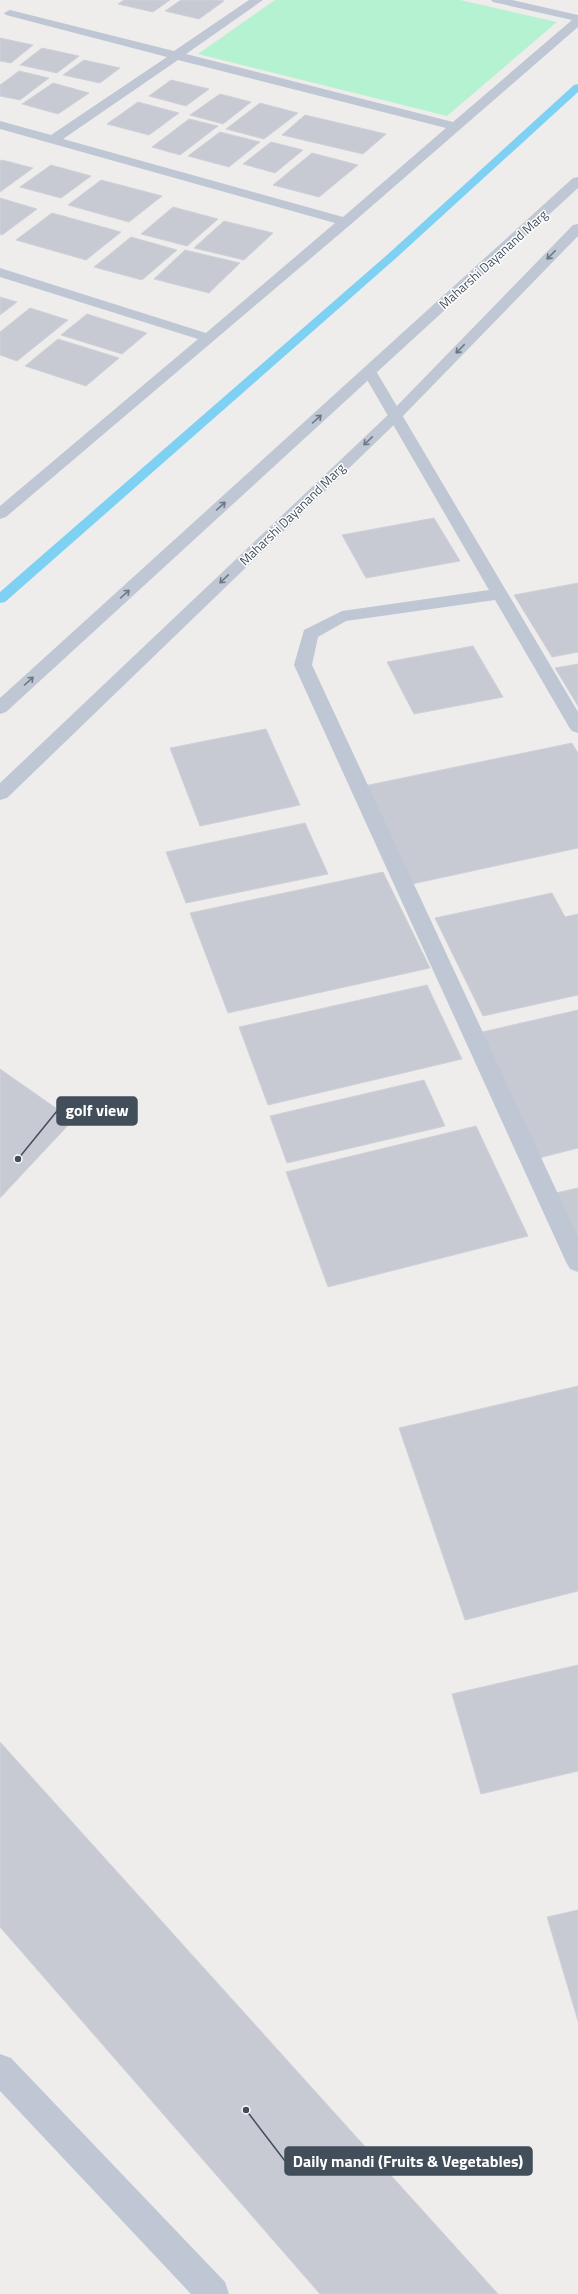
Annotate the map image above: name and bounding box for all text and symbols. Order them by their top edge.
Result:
street label: Maharshi Dayanand Marg [434,204,552,313]
one-way arrow [546,250,556,260]
one-way arrow [455,344,465,354]
one-way arrow [312,414,322,423]
one-way arrow [363,436,373,446]
street label: Maharshi Dayanand Marg [235,458,350,570]
one-way arrow [216,502,226,511]
one-way arrow [219,574,229,584]
one-way arrow [120,589,130,599]
one-way arrow [24,677,34,686]
callout: golf view [57,1097,137,1125]
text: golf view [65,1098,129,1122]
callout: Daily mandi (Fruits & Vegetables) [285,2147,532,2175]
text: Daily mandi (Fruits & Vegetables) [293,2149,523,2173]

